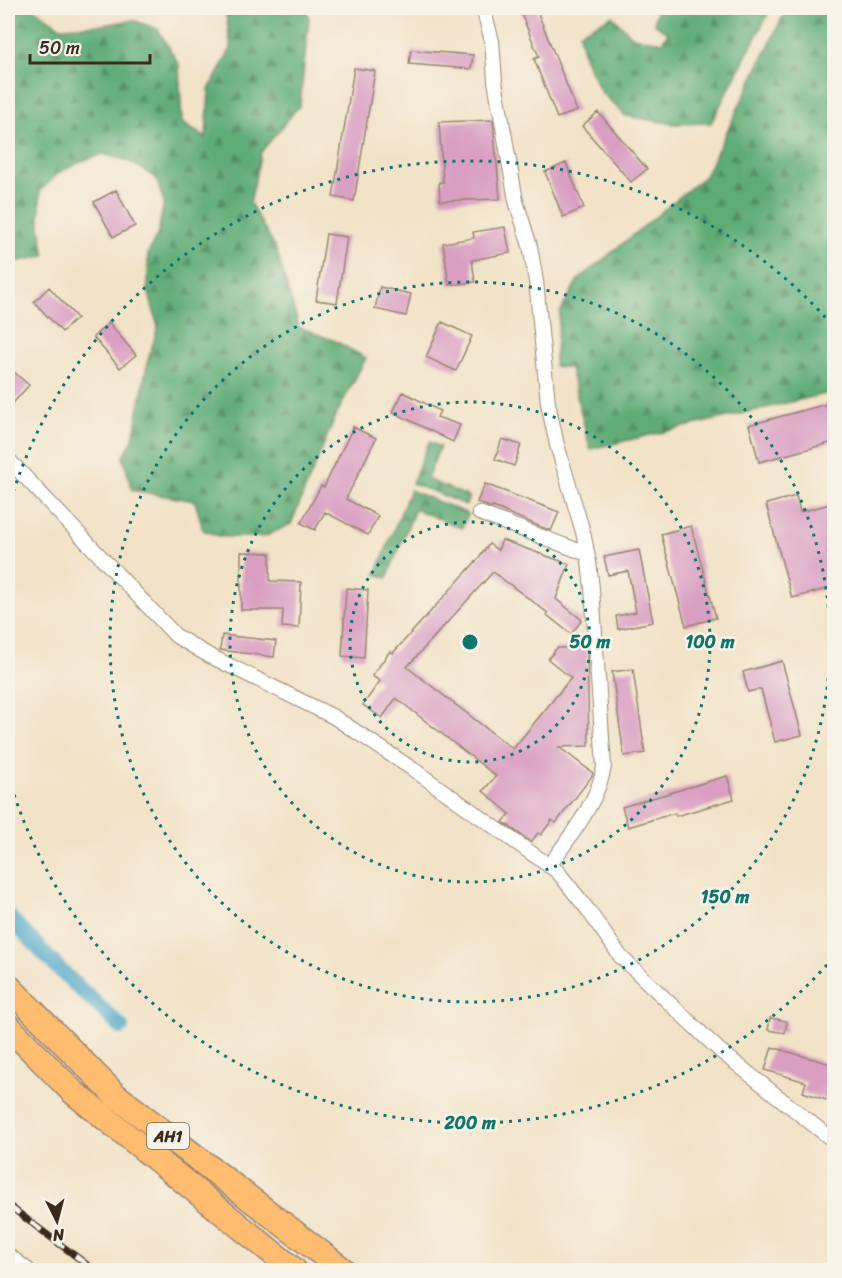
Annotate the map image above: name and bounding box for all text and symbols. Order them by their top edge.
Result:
scale bar [30,27,150,65]
text: 50 m [39,32,80,64]
text: 50 m [570,626,611,658]
text: 100 m [686,626,735,658]
centre of rings [460,632,480,652]
text: 150 m [701,881,749,913]
text: 200 m [443,1107,496,1139]
road number: AH1 [147,1123,189,1149]
north arrow [27,1191,87,1251]
text: N [51,1220,67,1251]

